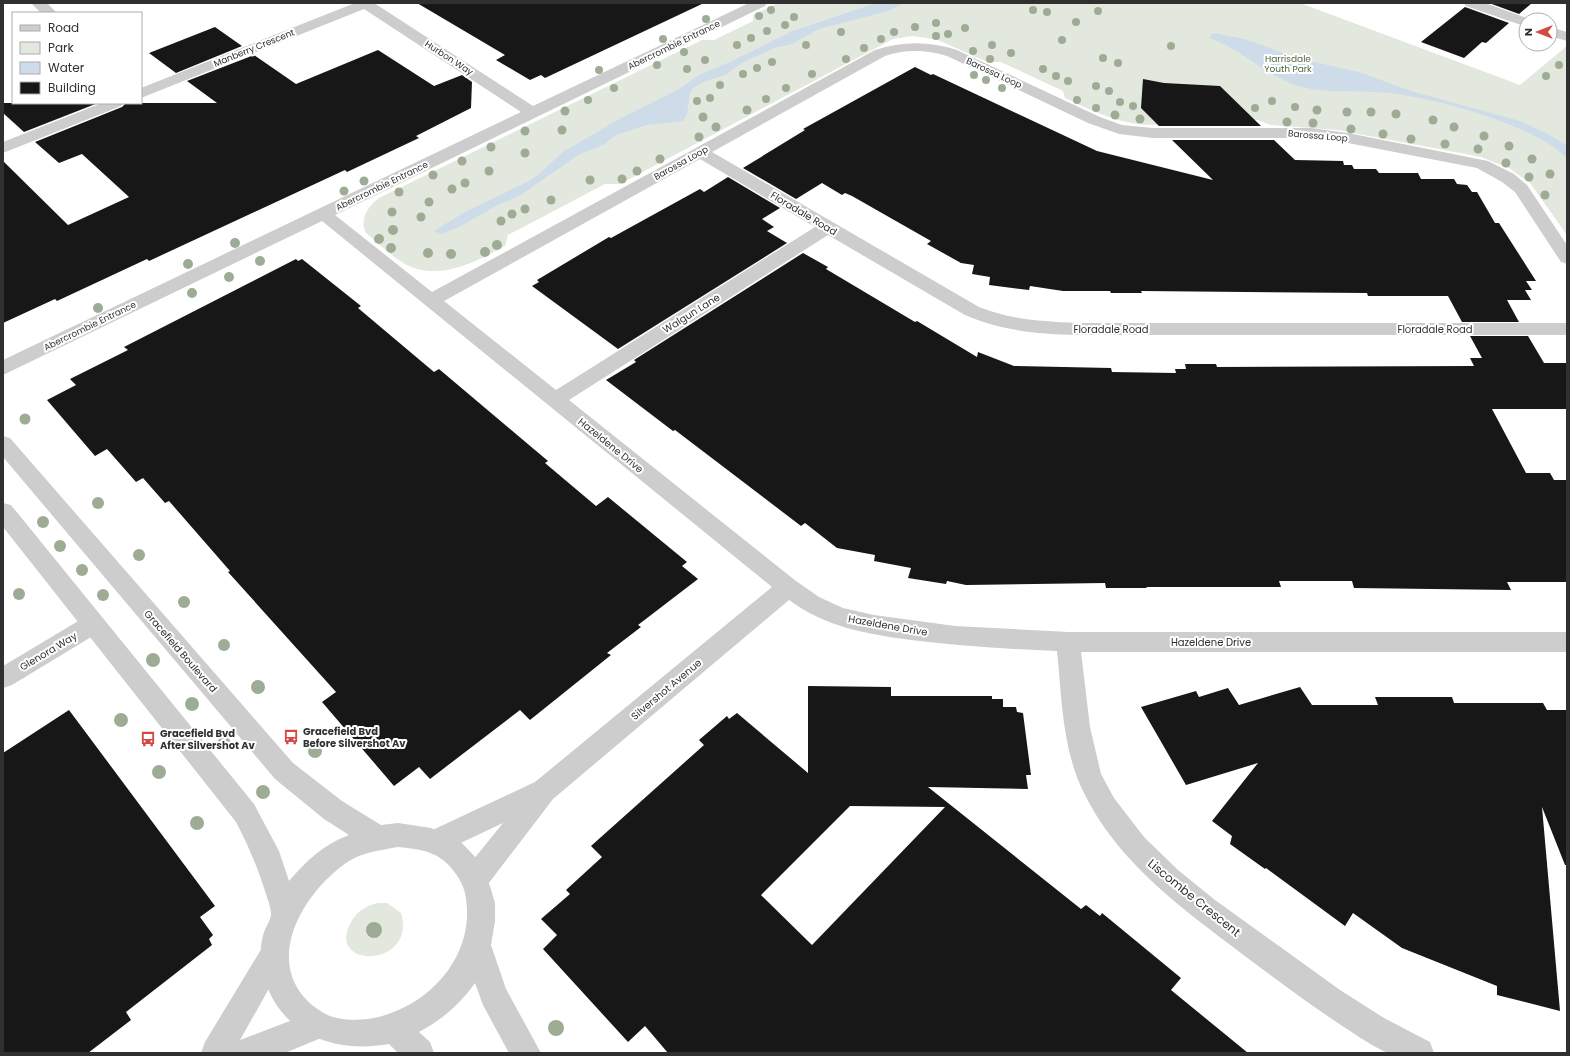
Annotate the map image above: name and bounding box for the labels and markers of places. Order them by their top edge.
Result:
place label: Gracefield Bvd Before Silvershot Av [303,724,406,751]
place label: Gracefield Bvd After Silvershot Av [160,726,256,753]
bus stop icon: Gracefield Bvd Before Silvershot Av [282,728,300,746]
bus stop icon: Gracefield Bvd After Silvershot Av [139,730,157,748]

